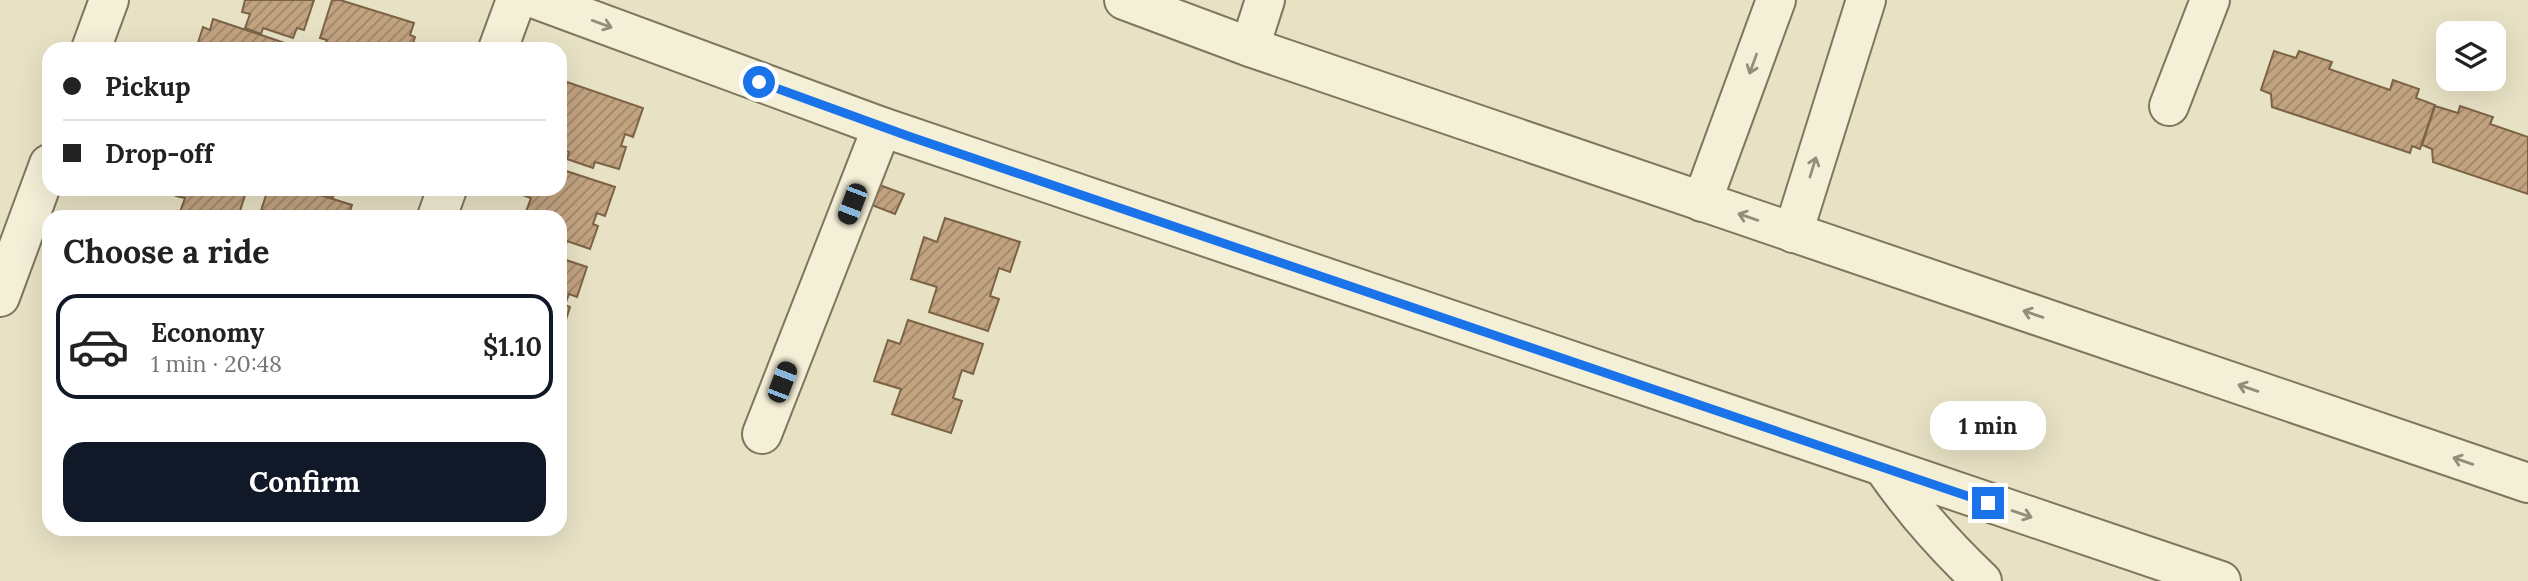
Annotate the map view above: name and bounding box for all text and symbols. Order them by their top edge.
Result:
one-way arrow [591,18,613,31]
map controls [2436,21,2506,91]
button: layers [2436,21,2506,91]
one-way arrow [1745,53,1758,74]
route start [743,66,775,98]
text: Pickup [105,70,191,103]
text: Drop-off [105,137,213,170]
one-way arrow [1808,157,1820,179]
car [835,181,870,227]
one-way arrow [1737,210,1759,223]
text: Choose a ride [63,231,270,272]
one-way arrow [2022,307,2044,320]
icon: car [67,315,130,378]
text: Economy [151,316,264,349]
text: $1.10 [483,330,542,363]
text: 1 min · 20:48 [151,349,282,378]
car [765,359,800,405]
one-way arrow [2237,381,2259,394]
callout: 1 min [1930,402,2046,450]
text: 1 min [1959,411,2017,440]
button: Confirm [63,442,546,522]
one-way arrow [2453,454,2475,466]
route end [1972,487,2004,519]
one-way arrow [2010,509,2032,521]

